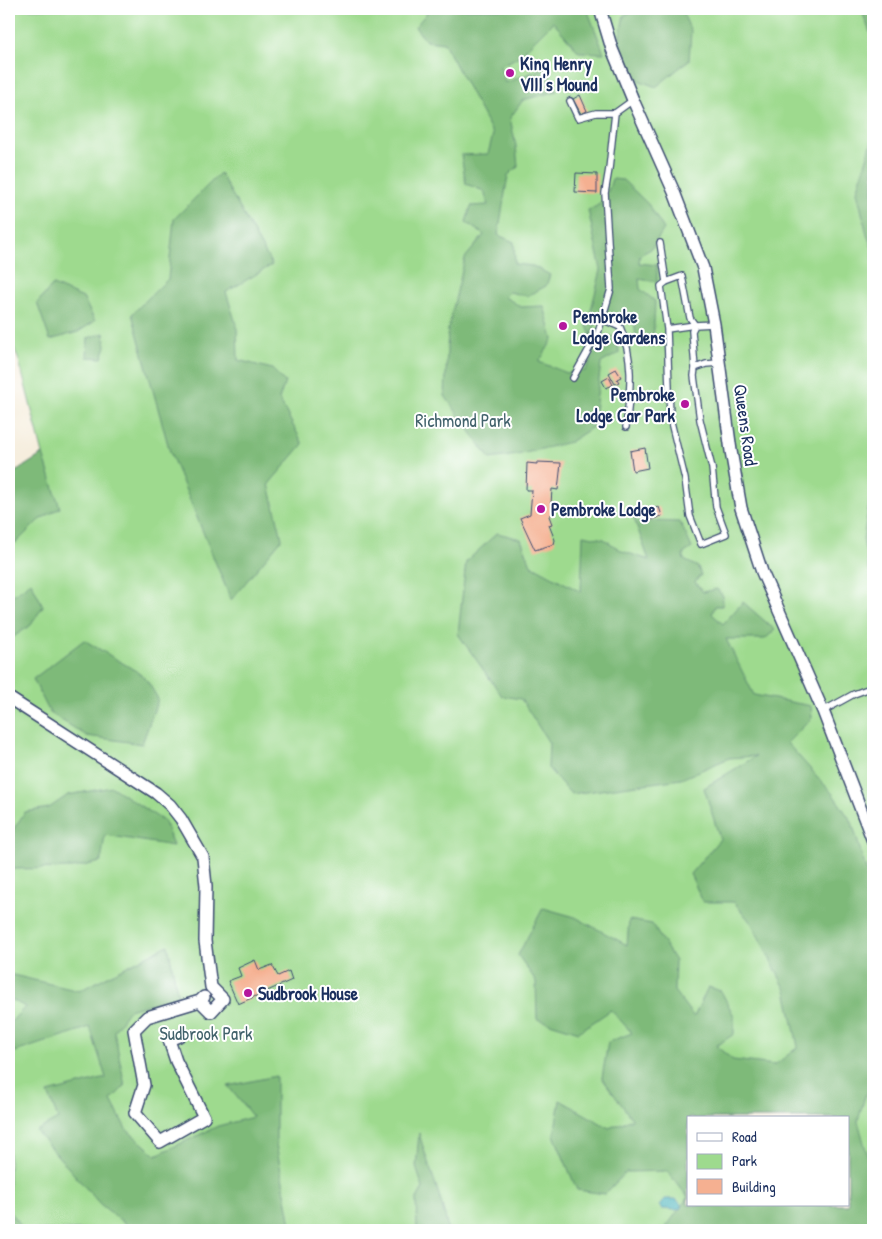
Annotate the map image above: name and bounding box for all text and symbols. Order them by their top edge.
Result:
place label: King Henry VIII's Mound [520,51,597,97]
marker: King Henry VIII's Mound [504,67,516,79]
place label: Pembroke Lodge Gardens [573,304,665,351]
marker: Pembroke Lodge Gardens [557,320,569,332]
place label: Pembroke Lodge Car Park [577,382,676,429]
street label: Queens Road [728,383,764,467]
marker: Pembroke Lodge Car Park [679,398,691,410]
park label: Richmond Park [415,408,511,433]
place label: Pembroke Lodge [551,497,656,523]
marker: Pembroke Lodge [535,503,547,515]
place label: Sudbrook House [258,981,359,1006]
marker: Sudbrook House [242,987,254,999]
park label: Sudbrook Park [159,1021,253,1046]
legend [687,1116,850,1206]
text: Road [732,1126,757,1147]
text: Park [732,1150,757,1171]
text: Building [732,1176,776,1197]

